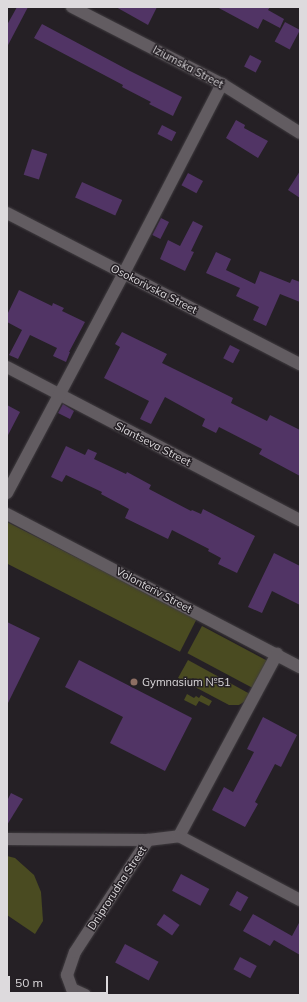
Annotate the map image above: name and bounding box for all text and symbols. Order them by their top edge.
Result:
street label: Iziumska Street [150,43,226,91]
street label: Osokorivska Street [109,261,199,317]
street label: Slantseva Street [113,419,193,469]
street label: Volonteriv Street [114,564,194,616]
place label: Gymnasium №51 [142,675,231,689]
marker: Gymnasium №51 [129,677,139,687]
street label: Dniprorudna Street [85,844,149,932]
scale bar [10,968,110,994]
text: 50 m [15,975,43,990]

